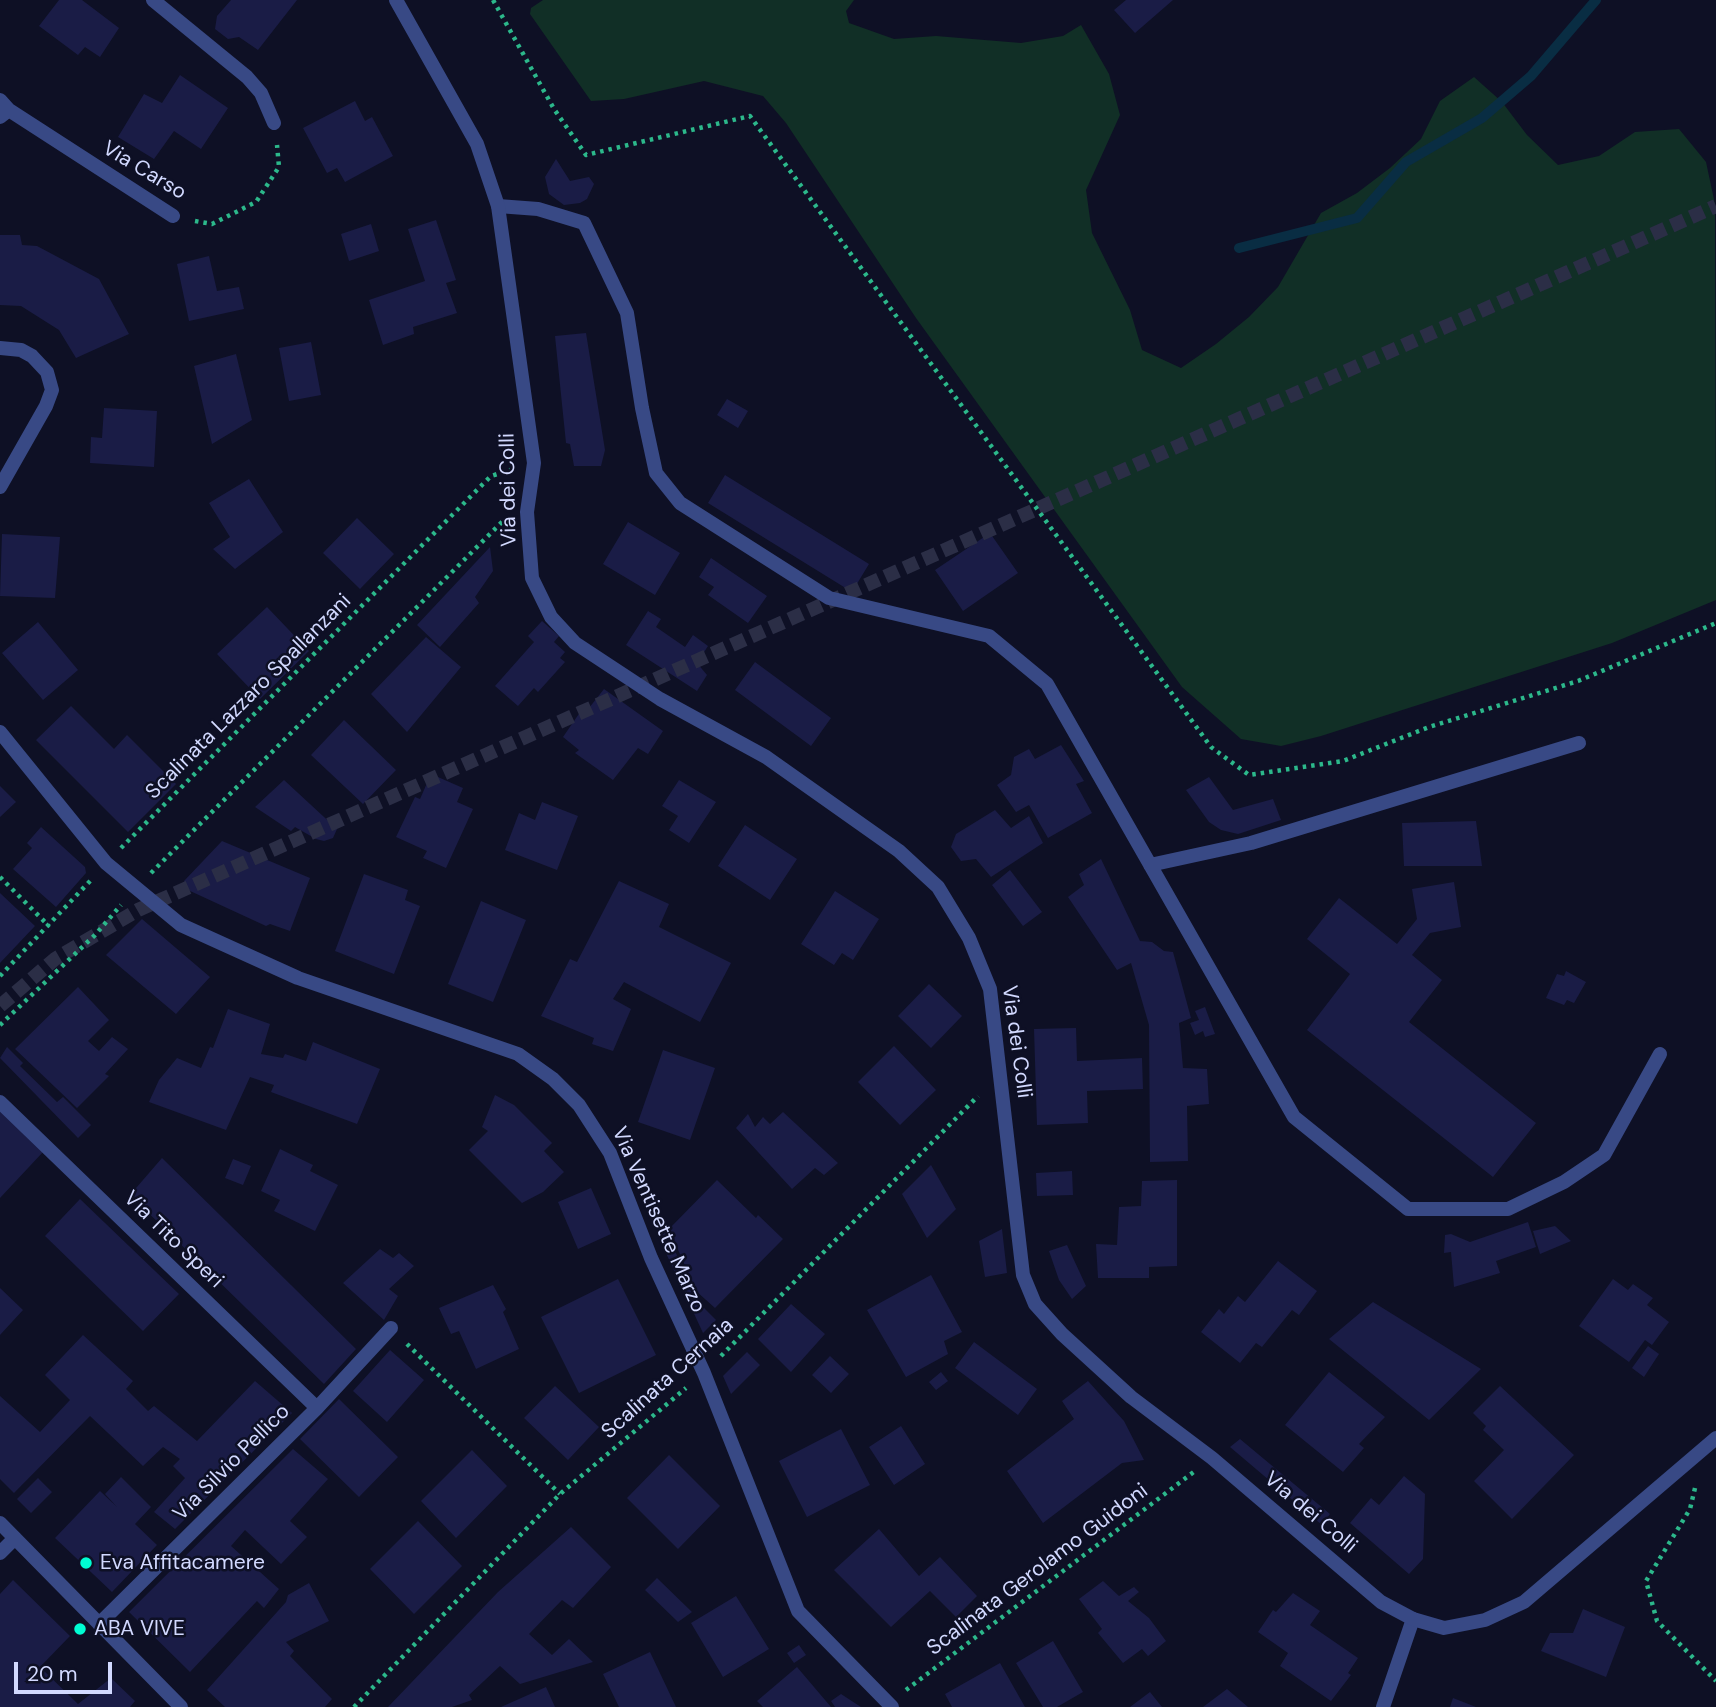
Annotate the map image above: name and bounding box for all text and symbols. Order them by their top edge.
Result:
street label: Via Carso [98,136,190,206]
street label: Via dei Colli [495,433,523,547]
street label: Scalinata Lazzaro Spallanzani [141,589,357,805]
street label: Via dei Colli [996,984,1036,1100]
street label: Via Ventisette Marzo [606,1123,710,1317]
street label: Via Tito Speri [118,1186,228,1294]
street label: Scalinata Cernaia [597,1313,739,1445]
street label: Via Silvio Pellico [168,1399,296,1527]
street label: Via dei Colli [1258,1467,1362,1559]
street label: Scalinata Gerolamo Guidoni [923,1479,1153,1661]
place label: Eva Affitacamere [100,1550,265,1576]
marker: Eva Affitacamere [78,1555,94,1571]
place label: ABA VIVE [94,1616,185,1642]
marker: ABA VIVE [72,1621,88,1637]
scale bar [18,1648,116,1692]
text: 20 m [27,1660,78,1688]

